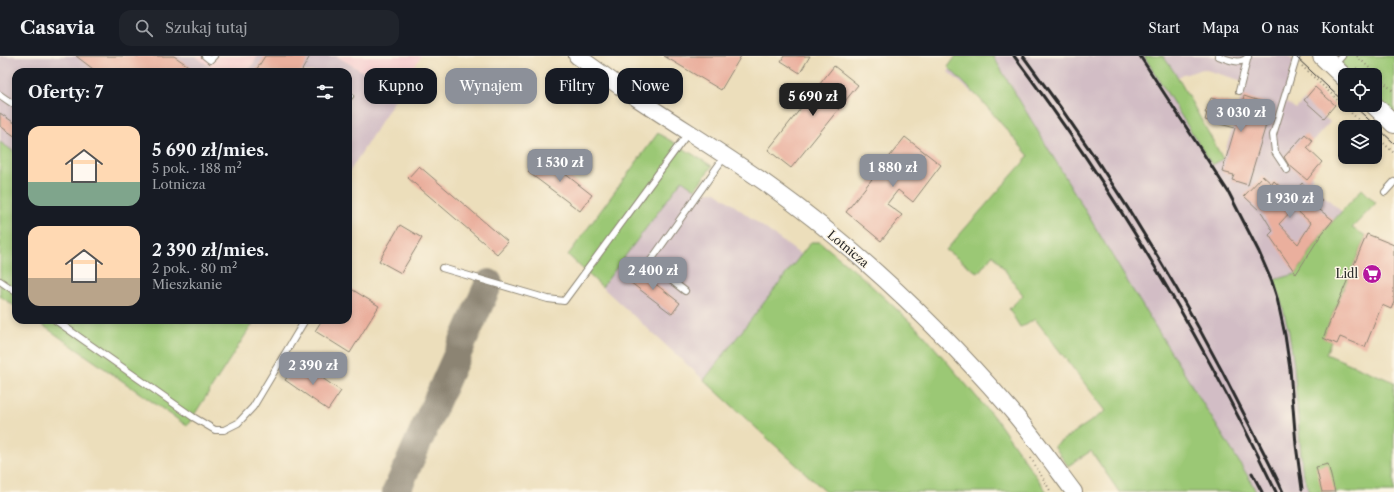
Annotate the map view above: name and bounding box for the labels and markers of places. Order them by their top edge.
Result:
pin: 5 690 zł [772,83,854,117]
pin: 3 030 zł [1200,99,1282,133]
pin: 1 530 zł [519,149,601,183]
pin: 1 880 zł [852,154,934,188]
pin: 1 930 zł [1249,185,1331,219]
pin: 2 400 zł [612,257,694,291]
supermarket icon: Lidl [1361,263,1383,285]
place label: Lidl [1336,266,1358,281]
pin: 2 390 zł [272,352,354,386]

